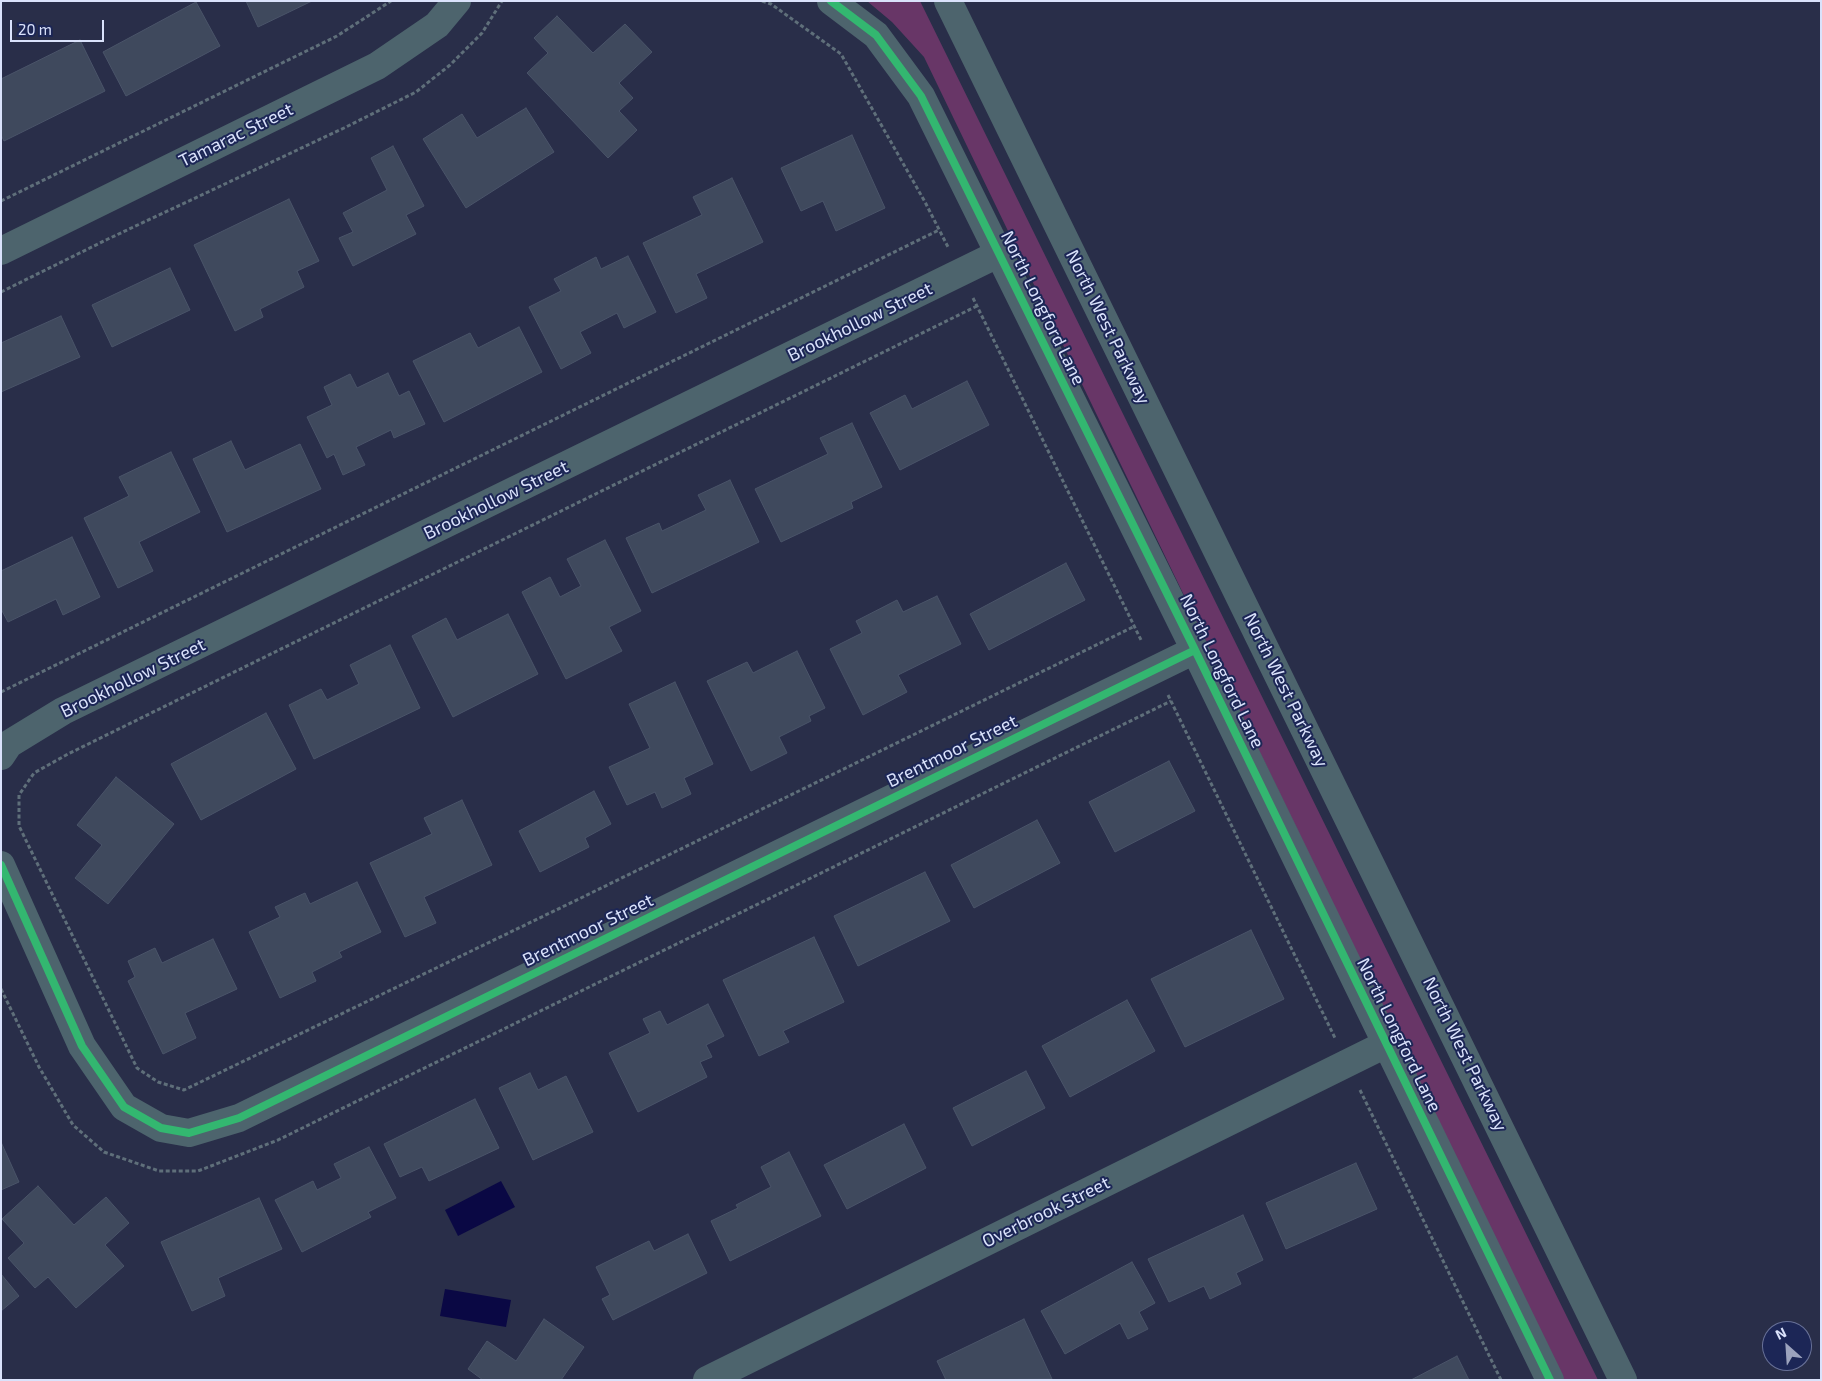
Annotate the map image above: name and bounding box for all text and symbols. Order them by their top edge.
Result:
scale bar [12,10,106,42]
text: 20 m [18,20,52,38]
street label: Tamarac Street [175,98,297,172]
street label: North Longford Lane [996,227,1090,389]
street label: North West Parkway [1061,246,1155,408]
street label: Brookhollow Street [784,278,936,366]
street label: Brookhollow Street [420,456,572,544]
street label: North Longford Lane [1175,590,1269,752]
street label: North West Parkway [1239,609,1333,771]
street label: Brookhollow Street [57,634,209,722]
street label: Brentmoor Street [883,710,1021,792]
street label: Brentmoor Street [519,889,657,971]
street label: North Longford Lane [1352,954,1446,1116]
street label: North West Parkway [1418,973,1512,1135]
street label: Overbrook Street [979,1172,1113,1252]
north arrow [1762,1321,1812,1371]
text: N [1772,1323,1789,1343]

